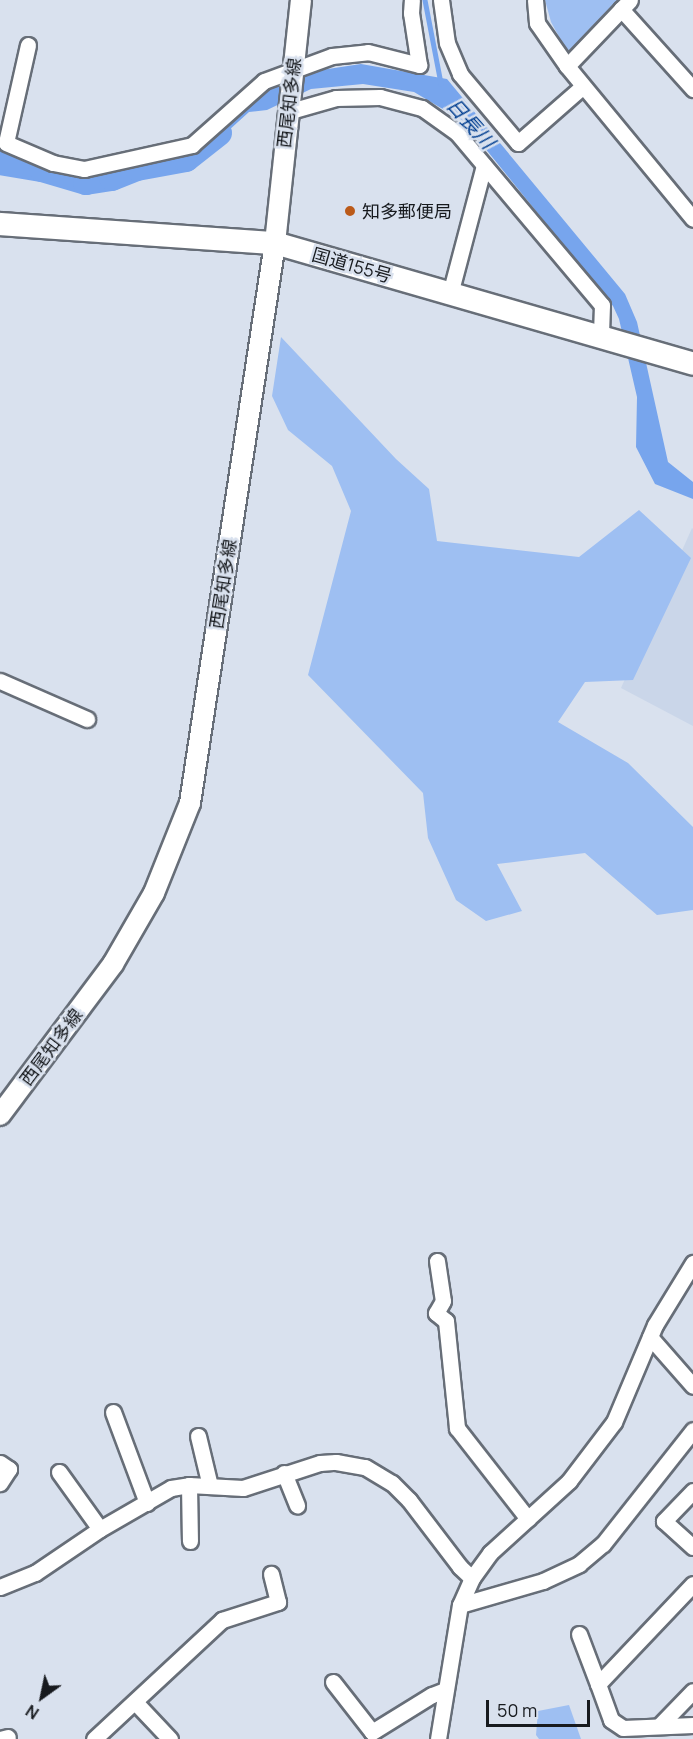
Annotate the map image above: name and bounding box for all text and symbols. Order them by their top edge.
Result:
street label: 西尾知多線 [273,57,305,149]
water label: 日長川 [442,93,500,153]
place label: 知多郵便局 [362,200,452,222]
marker: 知多郵便局 [343,204,357,218]
street label: 国道155号 [310,243,394,287]
street label: 西尾知多線 [205,538,241,630]
street label: 西尾知多線 [15,1005,87,1089]
north arrow [12,1667,72,1727]
scale bar [489,1688,592,1726]
text: 50 m [497,1698,537,1722]
text: N [21,1700,43,1724]

